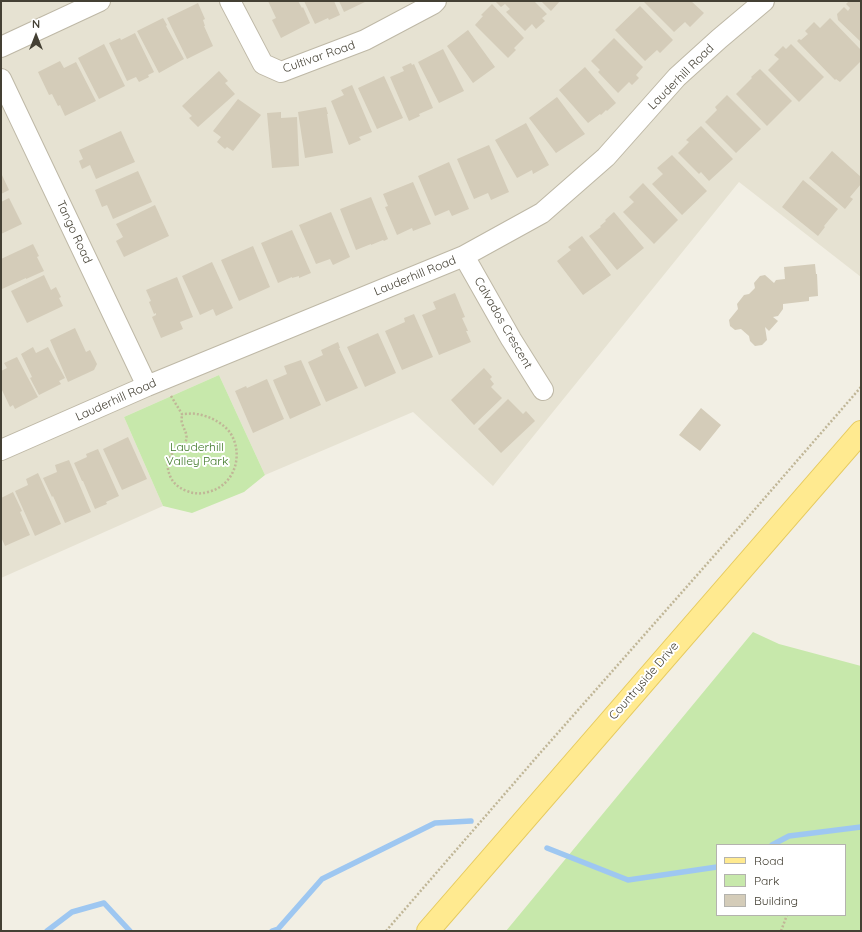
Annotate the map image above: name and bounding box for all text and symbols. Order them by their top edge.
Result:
north arrow [16,16,56,56]
text: N [32,17,40,31]
street label: Cultivar Road [281,38,357,76]
street label: Lauderhill Road [645,41,717,113]
street label: Tango Road [53,198,95,266]
street label: Lauderhill Road [372,253,458,299]
street label: Calvados Crescent [471,275,535,371]
street label: Lauderhill Road [73,376,159,424]
park label: Lauderhill Valley Park [166,440,228,468]
street label: Countryside Drive [606,639,682,723]
legend [716,844,846,916]
text: Road [754,853,784,868]
text: Park [754,873,779,888]
text: Building [754,893,798,908]

